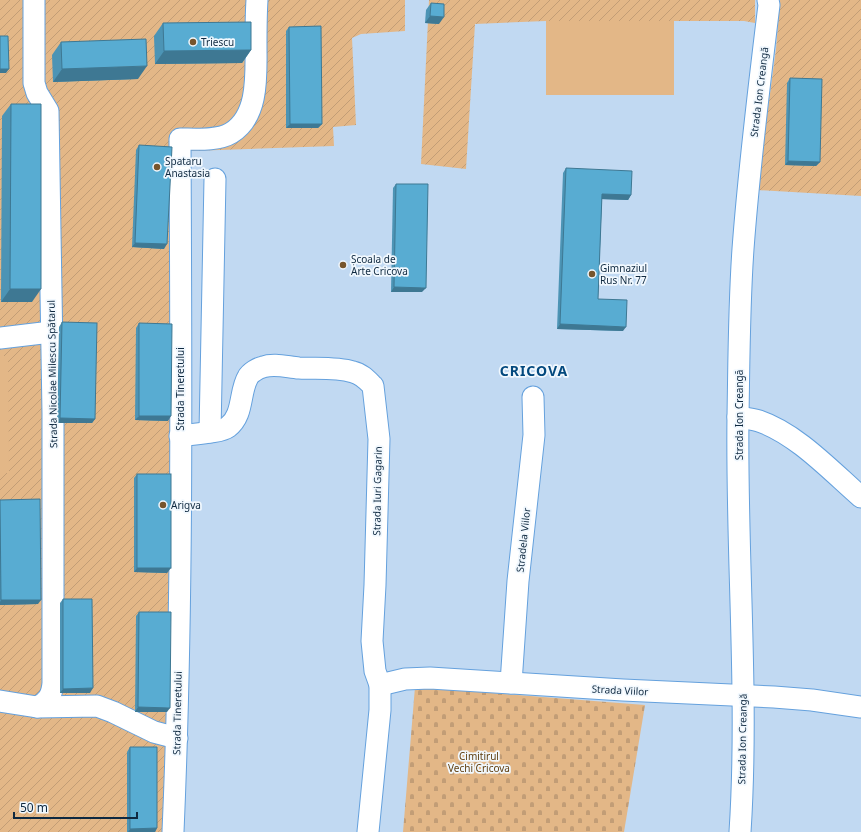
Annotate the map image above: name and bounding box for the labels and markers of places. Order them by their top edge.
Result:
place label: Triescu [201,35,234,49]
marker: Triescu [188,37,198,47]
place label: Spataru Anastasia [165,154,210,180]
marker: Spataru Anastasia [152,162,162,172]
place label: Școala de Arte Cricova [351,252,408,278]
marker: Școala de Arte Cricova [338,260,348,270]
place label: Gimnaziul Rus Nr. 77 [600,261,647,287]
marker: Gimnaziul Rus Nr. 77 [587,269,597,279]
place label: Arigva [171,498,201,512]
marker: Arigva [158,500,168,510]

